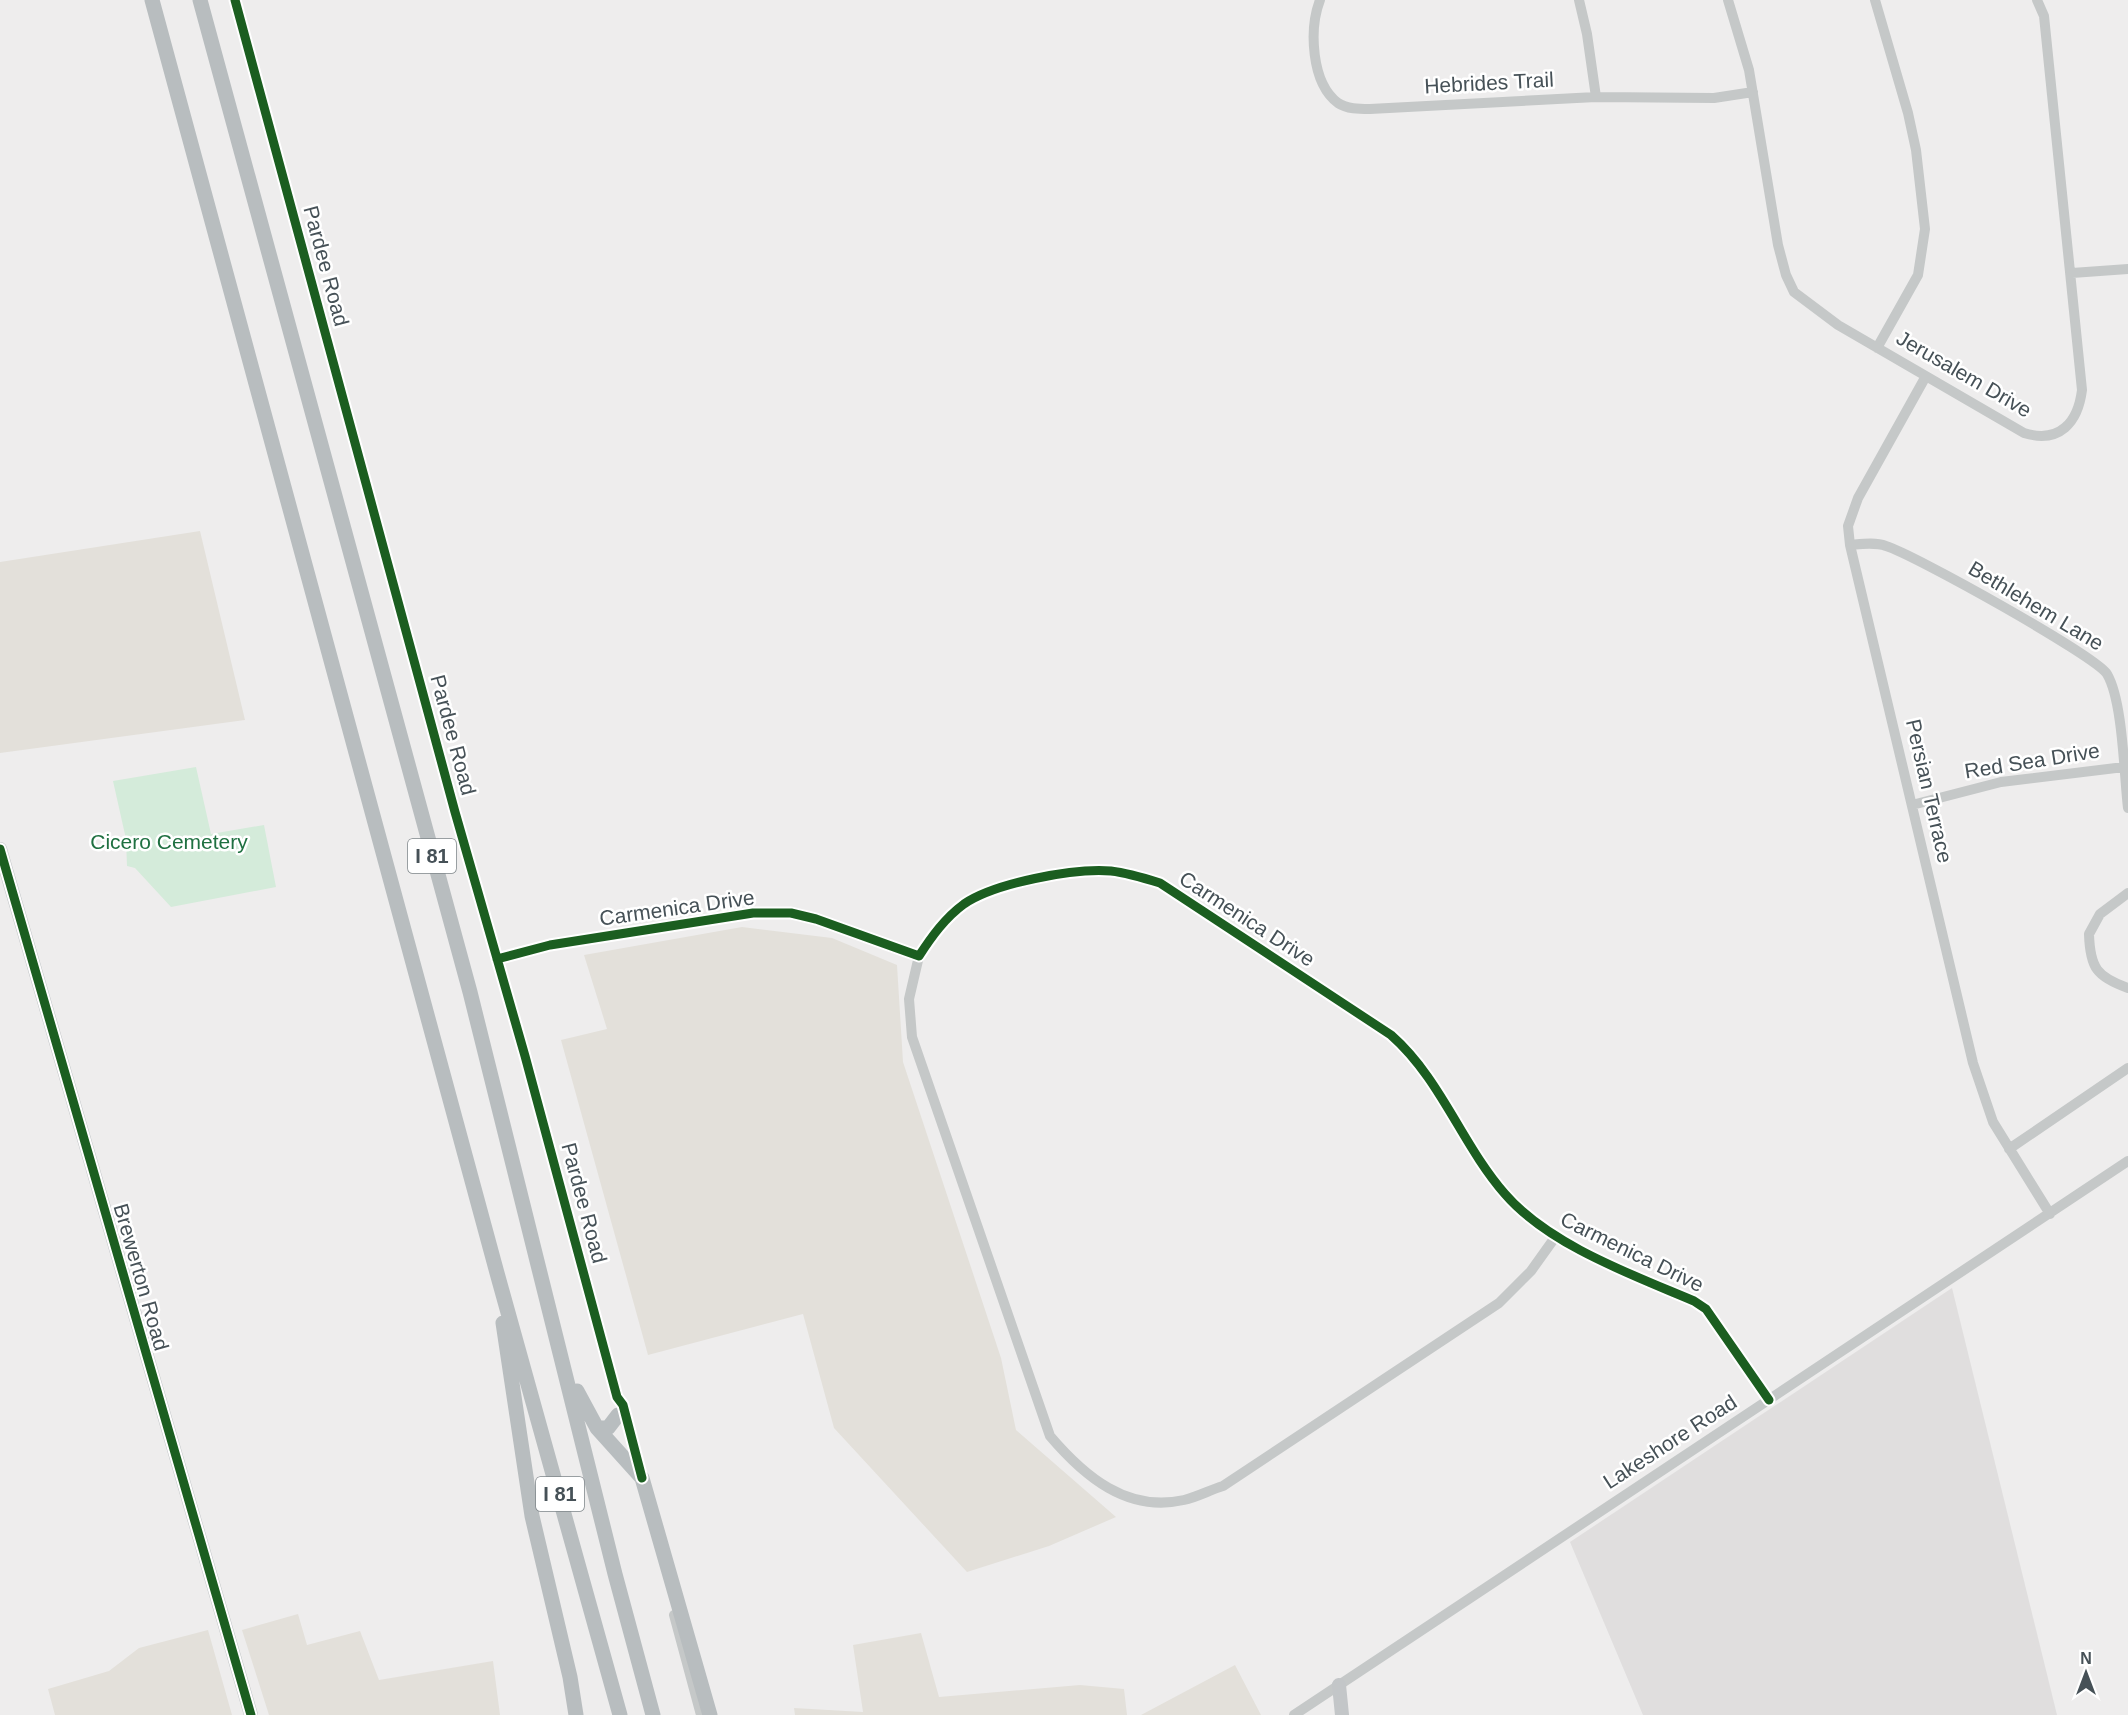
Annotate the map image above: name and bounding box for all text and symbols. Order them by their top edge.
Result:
street label: Hebrides Trail [1424,68,1554,97]
street label: Pardee Road [299,203,354,329]
street label: Jerusalem Drive [1893,326,2036,421]
street label: Bethlehem Lane [1965,556,2108,655]
street label: Pardee Road [426,672,481,798]
street label: Persian Terrace [1902,717,1957,865]
street label: Red Sea Drive [1963,738,2101,783]
park label: Cicero Cemetery [90,830,248,853]
road number: I 81 [408,839,456,873]
street label: Carmenica Drive [1175,866,1319,971]
street label: Carmenica Drive [598,885,756,930]
street label: Pardee Road [557,1140,612,1266]
street label: Brewerton Road [110,1201,173,1353]
street label: Carmenica Drive [1557,1207,1708,1296]
street label: Lakeshore Road [1599,1390,1741,1493]
road number: I 81 [536,1477,584,1511]
north arrow [2056,1643,2116,1703]
text: N [2080,1650,2092,1667]

